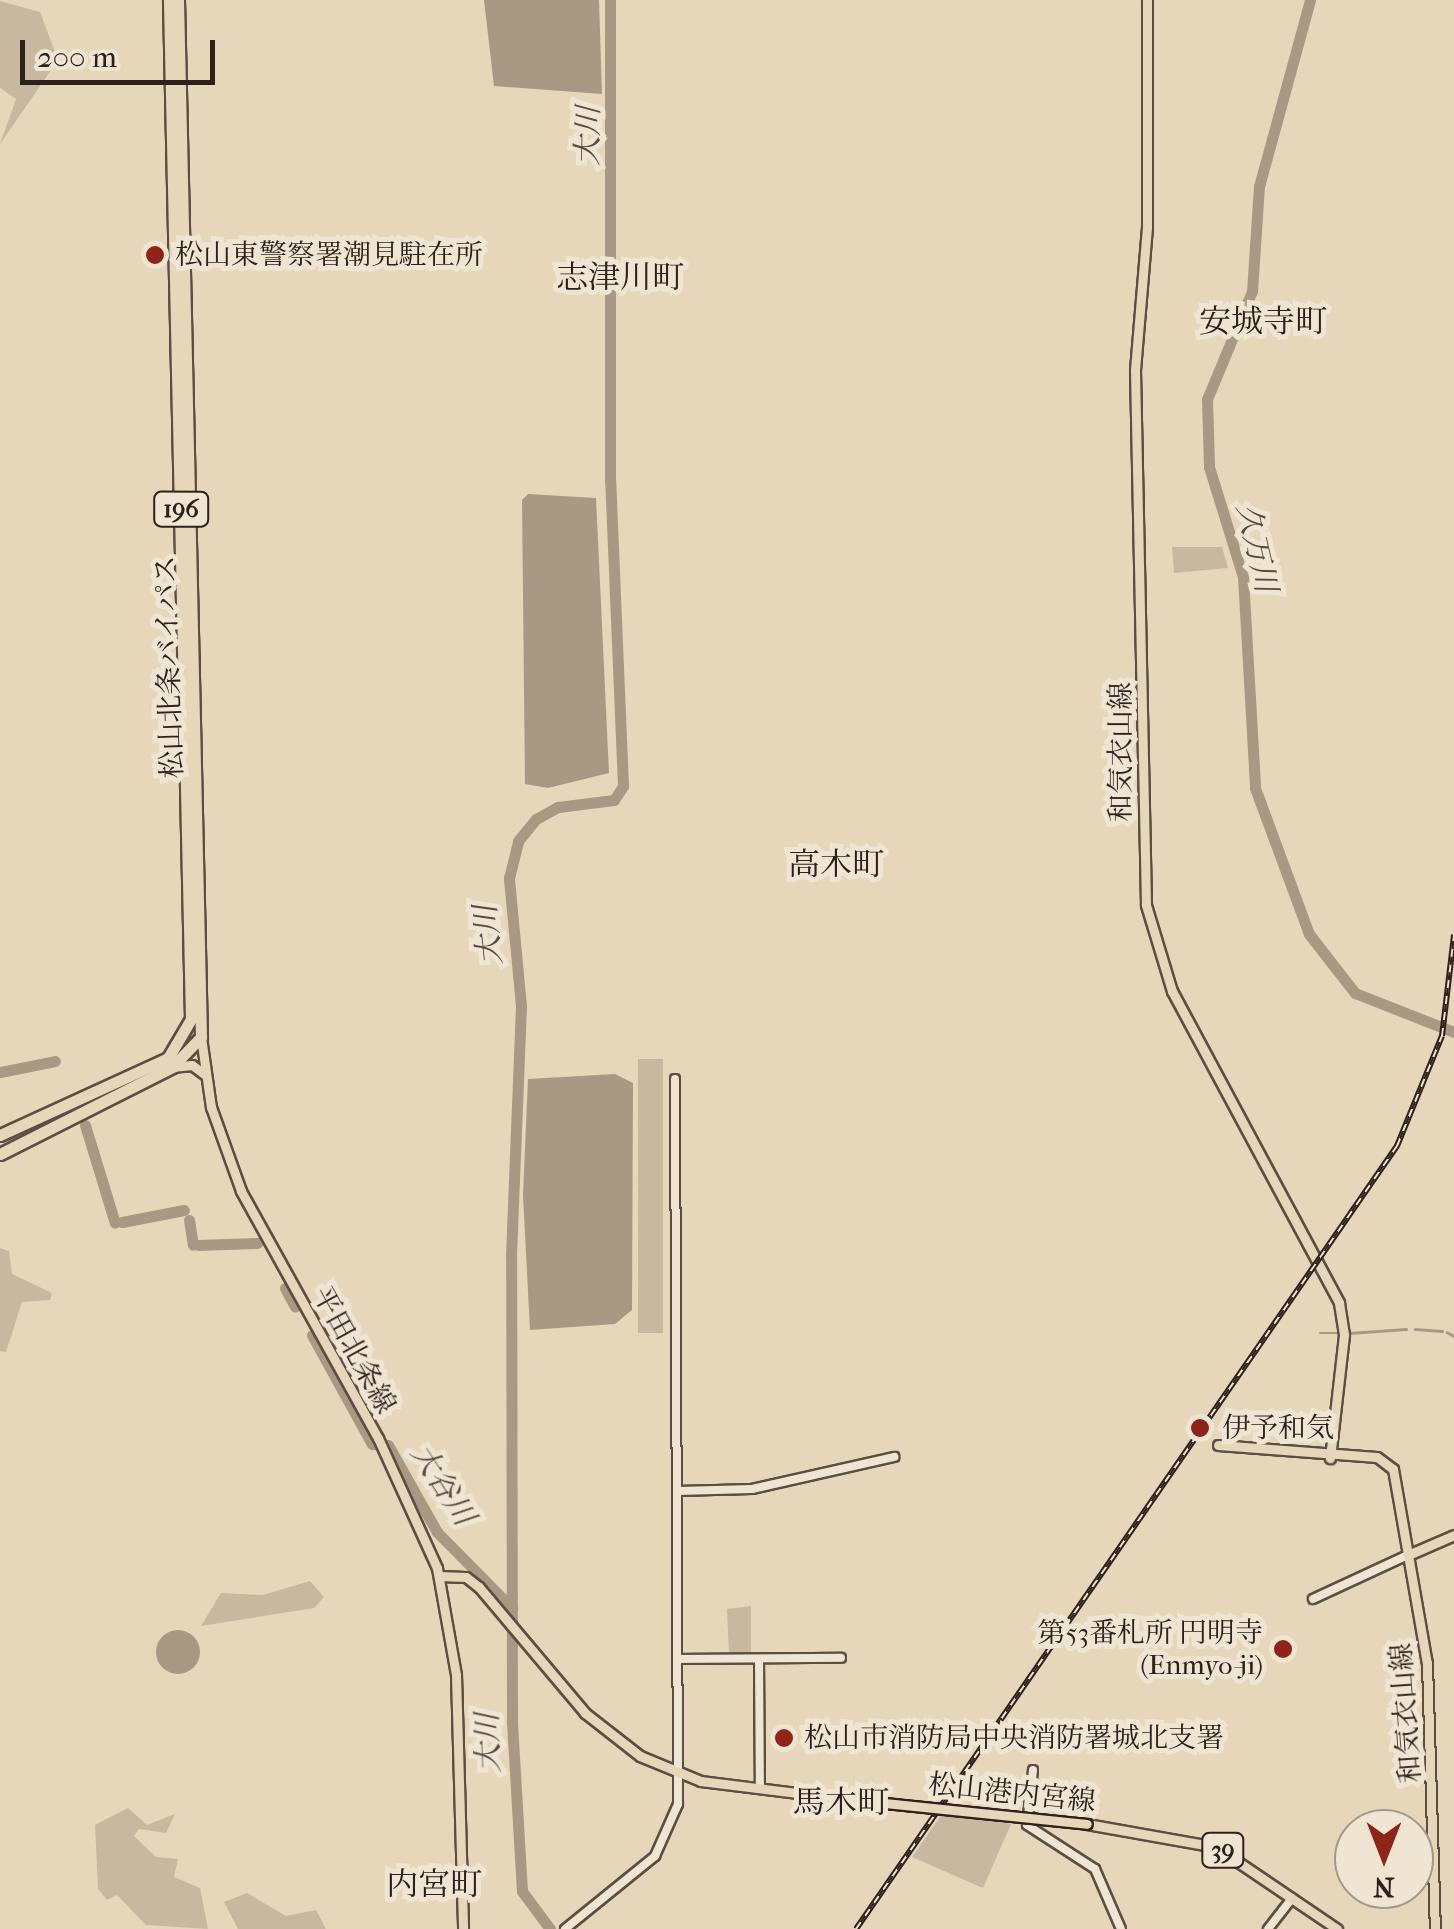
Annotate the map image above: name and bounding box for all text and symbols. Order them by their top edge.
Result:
scale bar [25,20,220,82]
text: 200 m [37,40,117,75]
water label: 大川 [570,106,608,166]
place label: 松山東警察署潮見駐在所 [175,238,483,272]
marker: 松山東警察署潮見駐在所 [144,244,166,266]
district label: 志津川町 [556,259,684,297]
district label: 安城寺町 [1199,303,1327,341]
road number: 196 [151,489,211,529]
water label: 久万川 [1228,500,1284,596]
street label: 松山北条バイパス [148,554,190,780]
street label: 和気衣山線 [1104,682,1138,822]
district label: 高木町 [788,846,884,884]
water label: 大川 [468,903,510,967]
street label: 平田北条線 [305,1281,403,1419]
place label: 伊予和気 [1222,1411,1334,1445]
marker: 伊予和気 [1187,1415,1213,1441]
water label: 大谷川 [402,1437,482,1533]
place label: 第53番札所 円明寺 (Enmyo-ji) [1037,1616,1263,1682]
marker: 第53番札所 円明寺 (Enmyo-ji) [1272,1638,1294,1660]
street label: 和気衣山線 [1384,1642,1428,1784]
water label: 大川 [470,1712,508,1774]
place label: 松山市消防局中央消防署城北支署 [804,1721,1224,1755]
marker: 松山市消防局中央消防署城北支署 [773,1727,795,1749]
street label: 松山港内宮線 [927,1768,1097,1818]
district label: 馬木町 [793,1784,889,1822]
north arrow [1334,1809,1434,1909]
road number: 39 [1200,1830,1246,1870]
district label: 内宮町 [386,1866,482,1904]
text: N [1373,1871,1395,1904]

